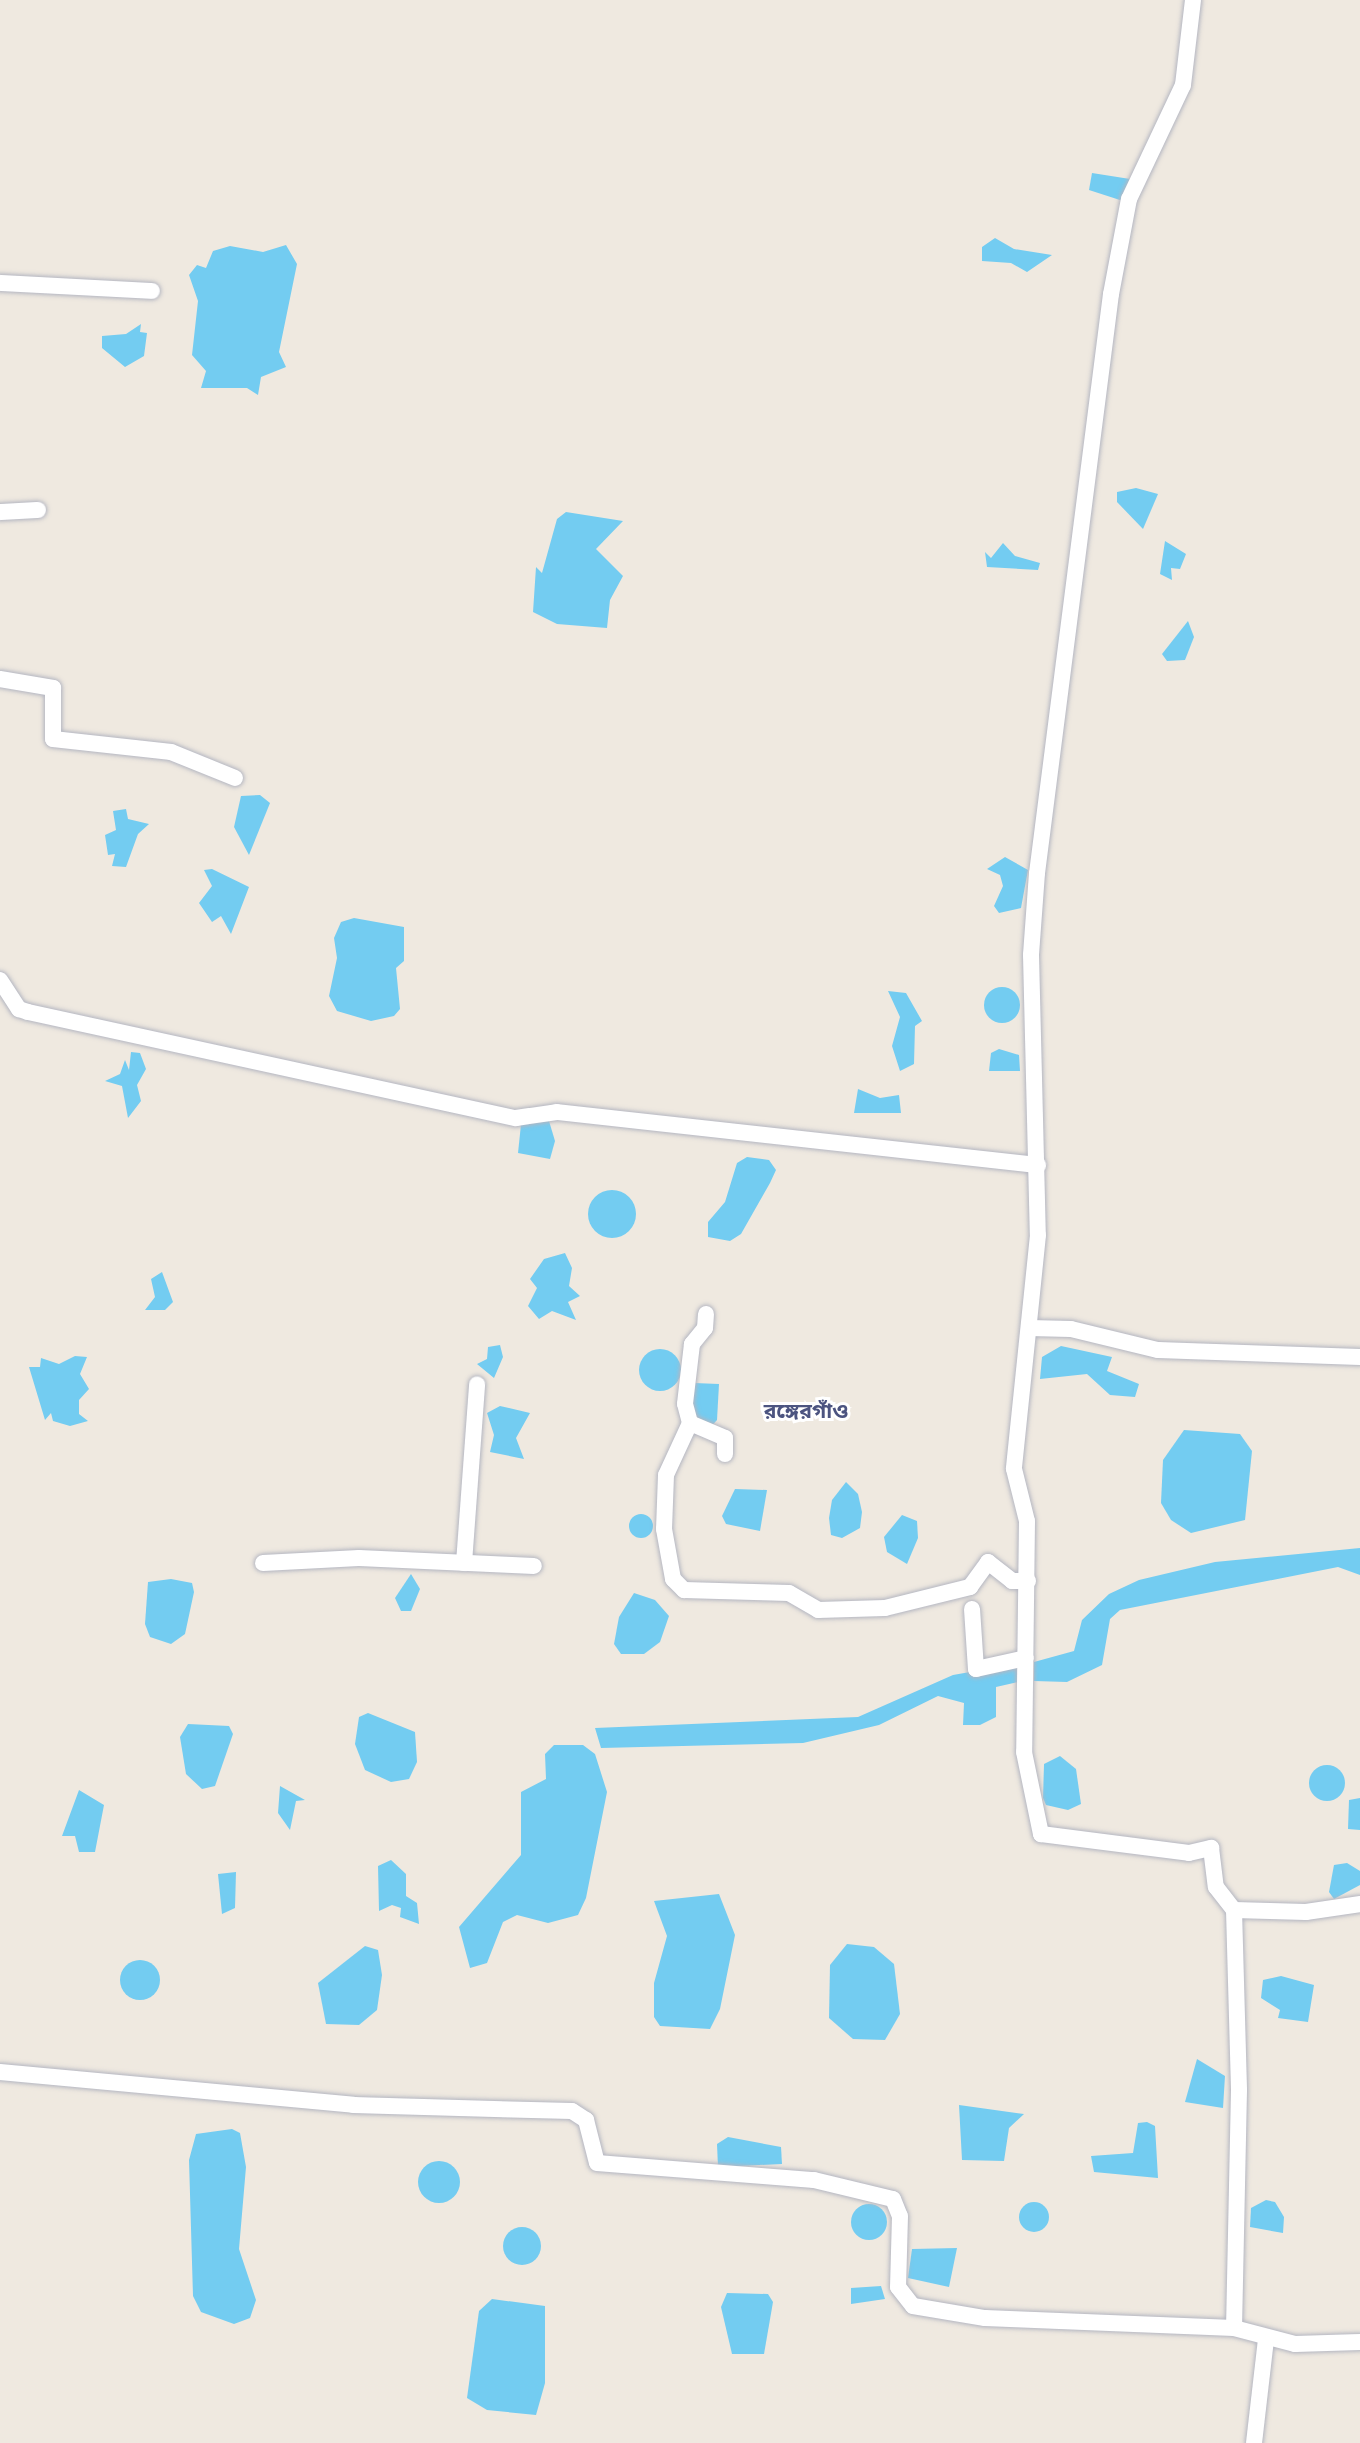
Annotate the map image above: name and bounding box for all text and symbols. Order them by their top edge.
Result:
district label: রঙ্গেরগাঁও [764,1398,848,1424]

